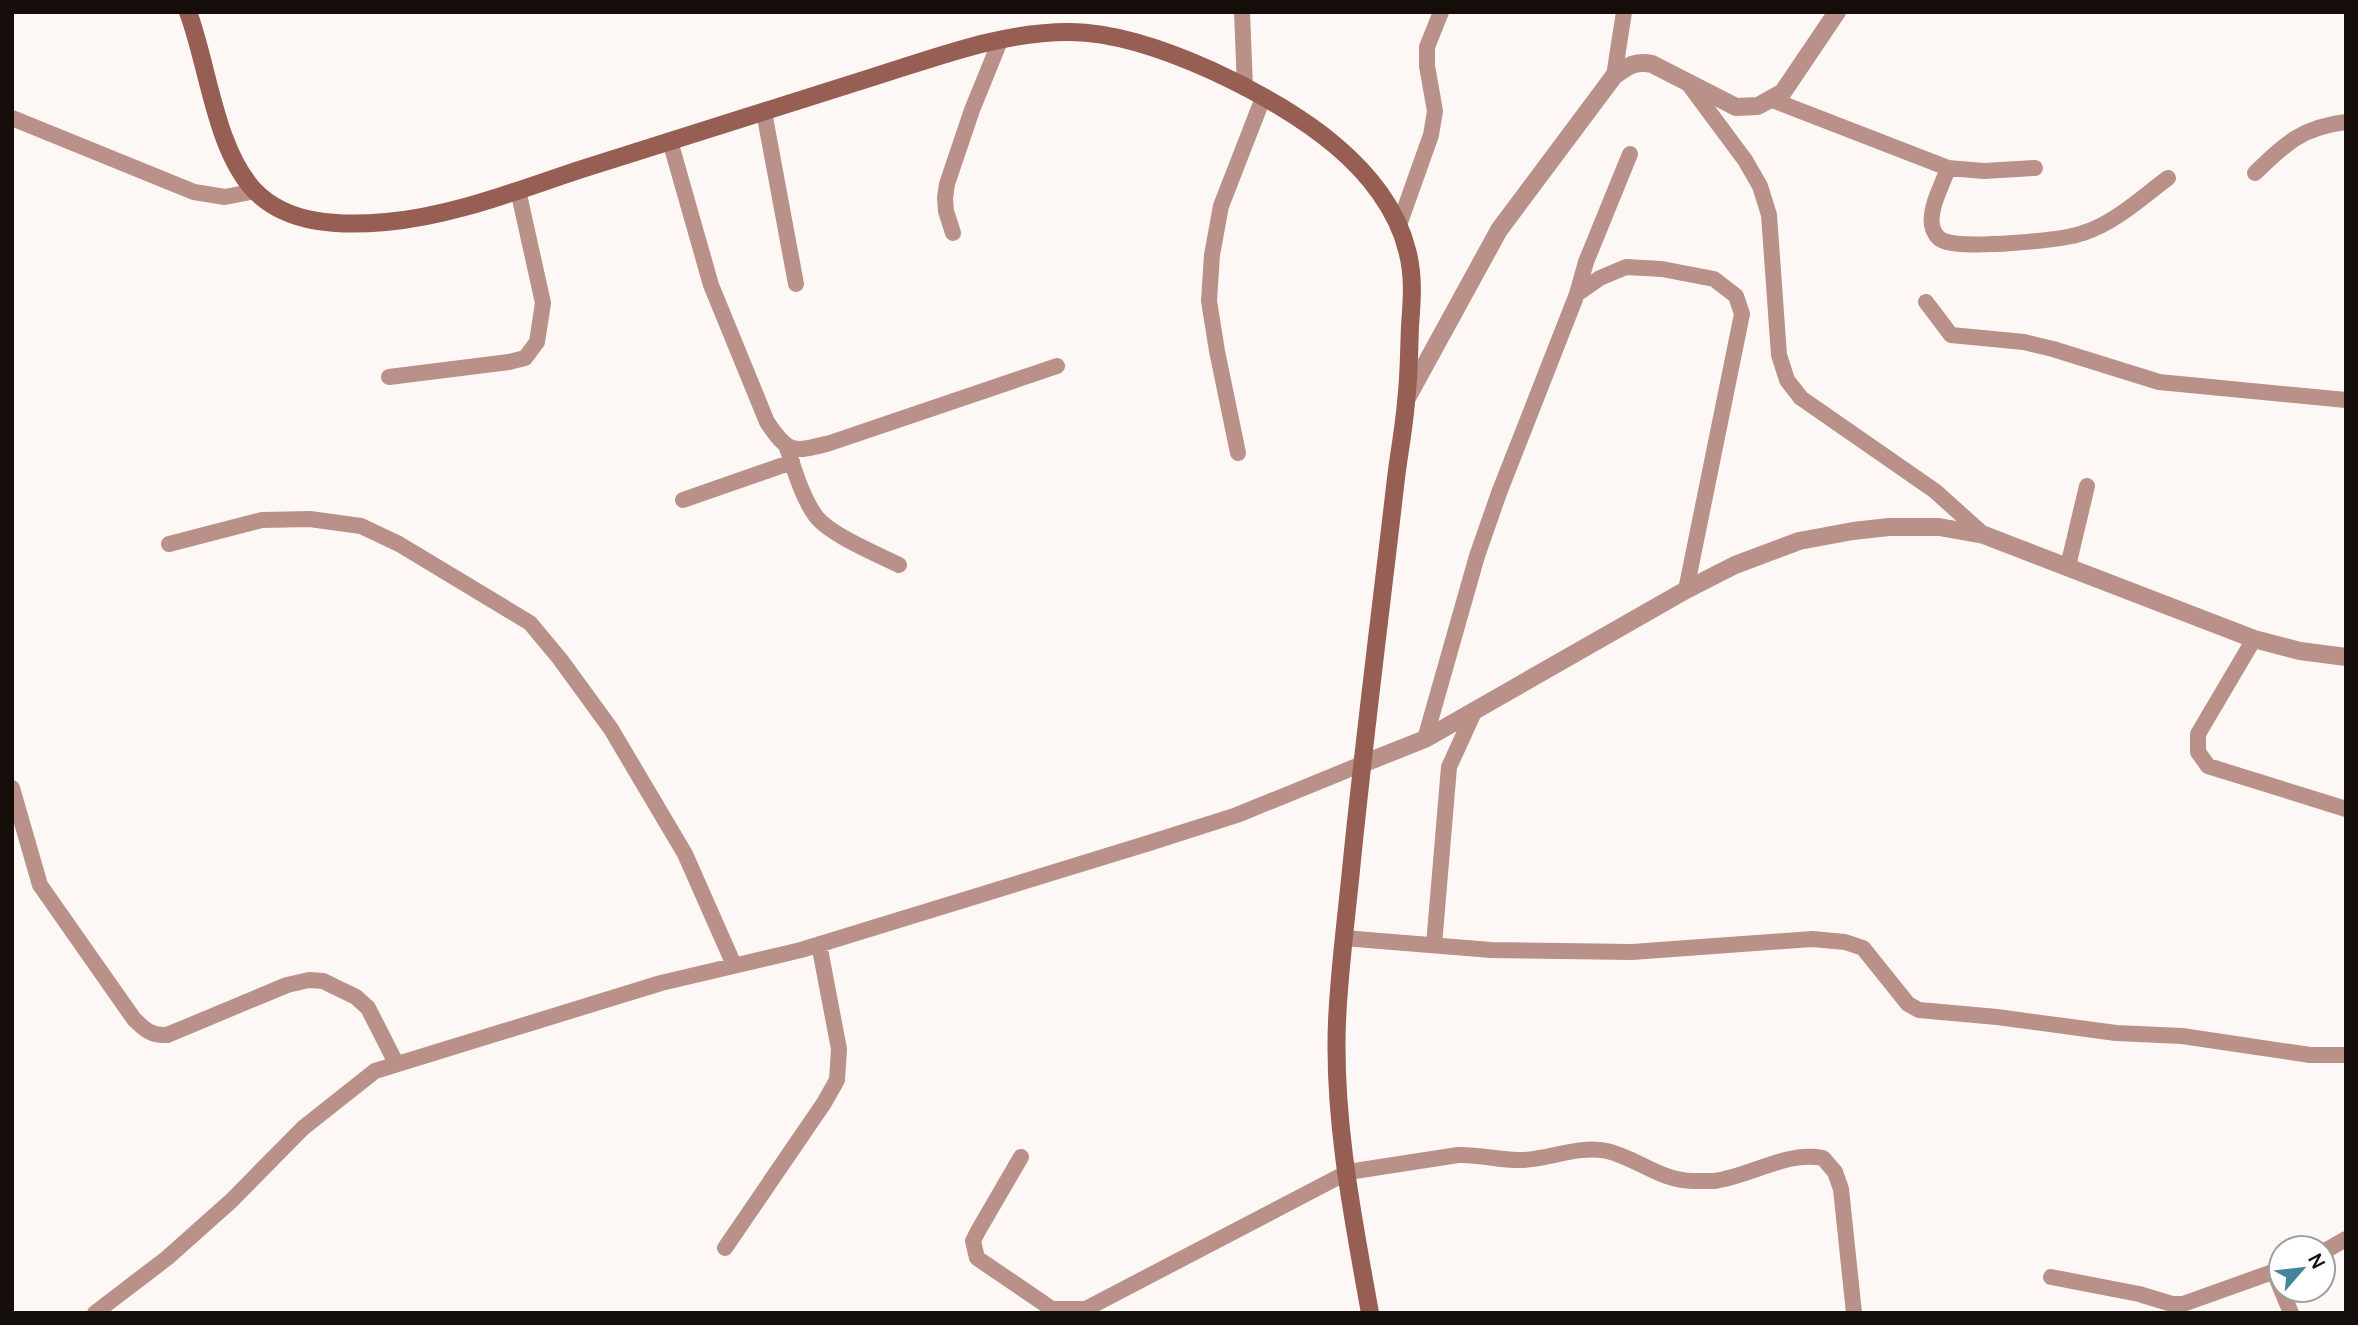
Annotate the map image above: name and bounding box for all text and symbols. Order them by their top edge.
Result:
north arrow [2267,1234,2337,1304]
text: N [2302,1249,2332,1273]

